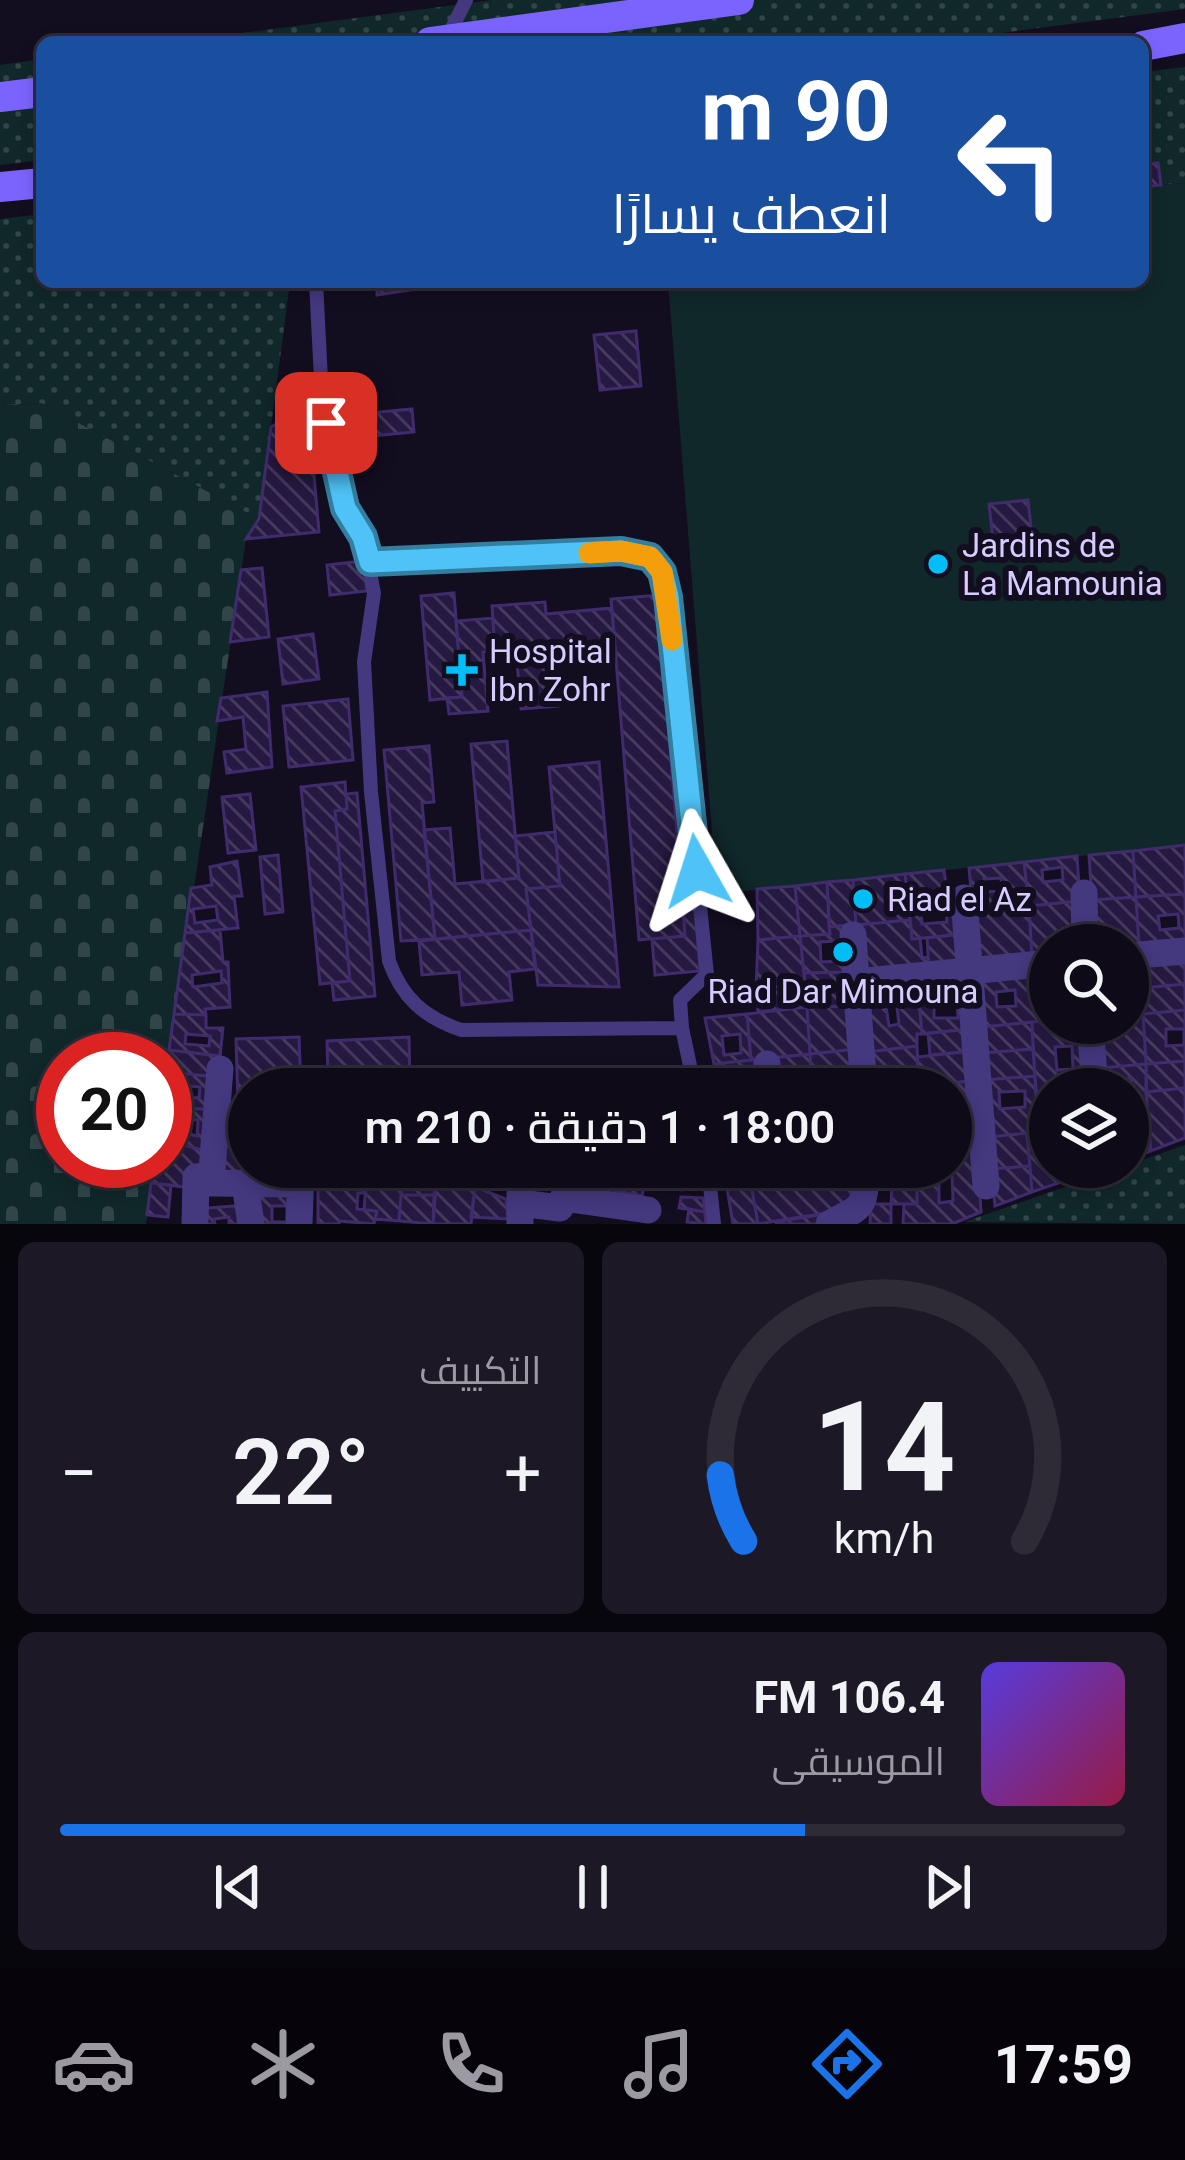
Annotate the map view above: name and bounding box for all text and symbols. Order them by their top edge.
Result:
text: 90 m [701,62,891,161]
icon: left [933,84,1089,240]
text: انعطف يسارًا [611,183,891,246]
pin [275,372,377,474]
icon: arrive [293,390,359,456]
place label: Jardins de La Mamounia [962,526,1163,603]
marker: Jardins de La Mamounia [925,551,951,577]
place label: Hospital Ibn Zohr [489,632,612,709]
marker: Hospital Ibn Zohr [446,654,478,686]
position arrow [634,808,760,934]
place label: Riad el Az [887,880,1032,919]
marker: Riad el Az [850,886,876,912]
map controls [1029,924,1149,1188]
button: search [1029,924,1149,1044]
marker: Riad Dar Mimouna [830,939,856,965]
place label: Riad Dar Mimouna [707,972,979,1011]
speed limit sign: 20 [36,1032,192,1188]
button: layers [1029,1068,1149,1188]
text: 18:00 · 1 دقيقة · 210 m [365,1101,835,1154]
text: التكييف [419,1348,542,1394]
text: 14 [813,1374,956,1520]
text: 22° [232,1421,370,1526]
text: − [60,1435,98,1512]
text: + [504,1435,541,1512]
text: km/h [834,1513,935,1563]
text: 106.4 FM [753,1671,945,1724]
text: الموسيقى [772,1739,945,1785]
icon: previous [205,1854,271,1920]
icon: pause [560,1854,626,1920]
icon: next [915,1854,981,1920]
icon: car [52,2022,136,2106]
icon: climate [241,2022,325,2106]
icon: phone [429,2022,513,2106]
icon: music [617,2022,701,2106]
icon: directions [805,2022,889,2106]
text: 17:59 [994,2033,1133,2096]

